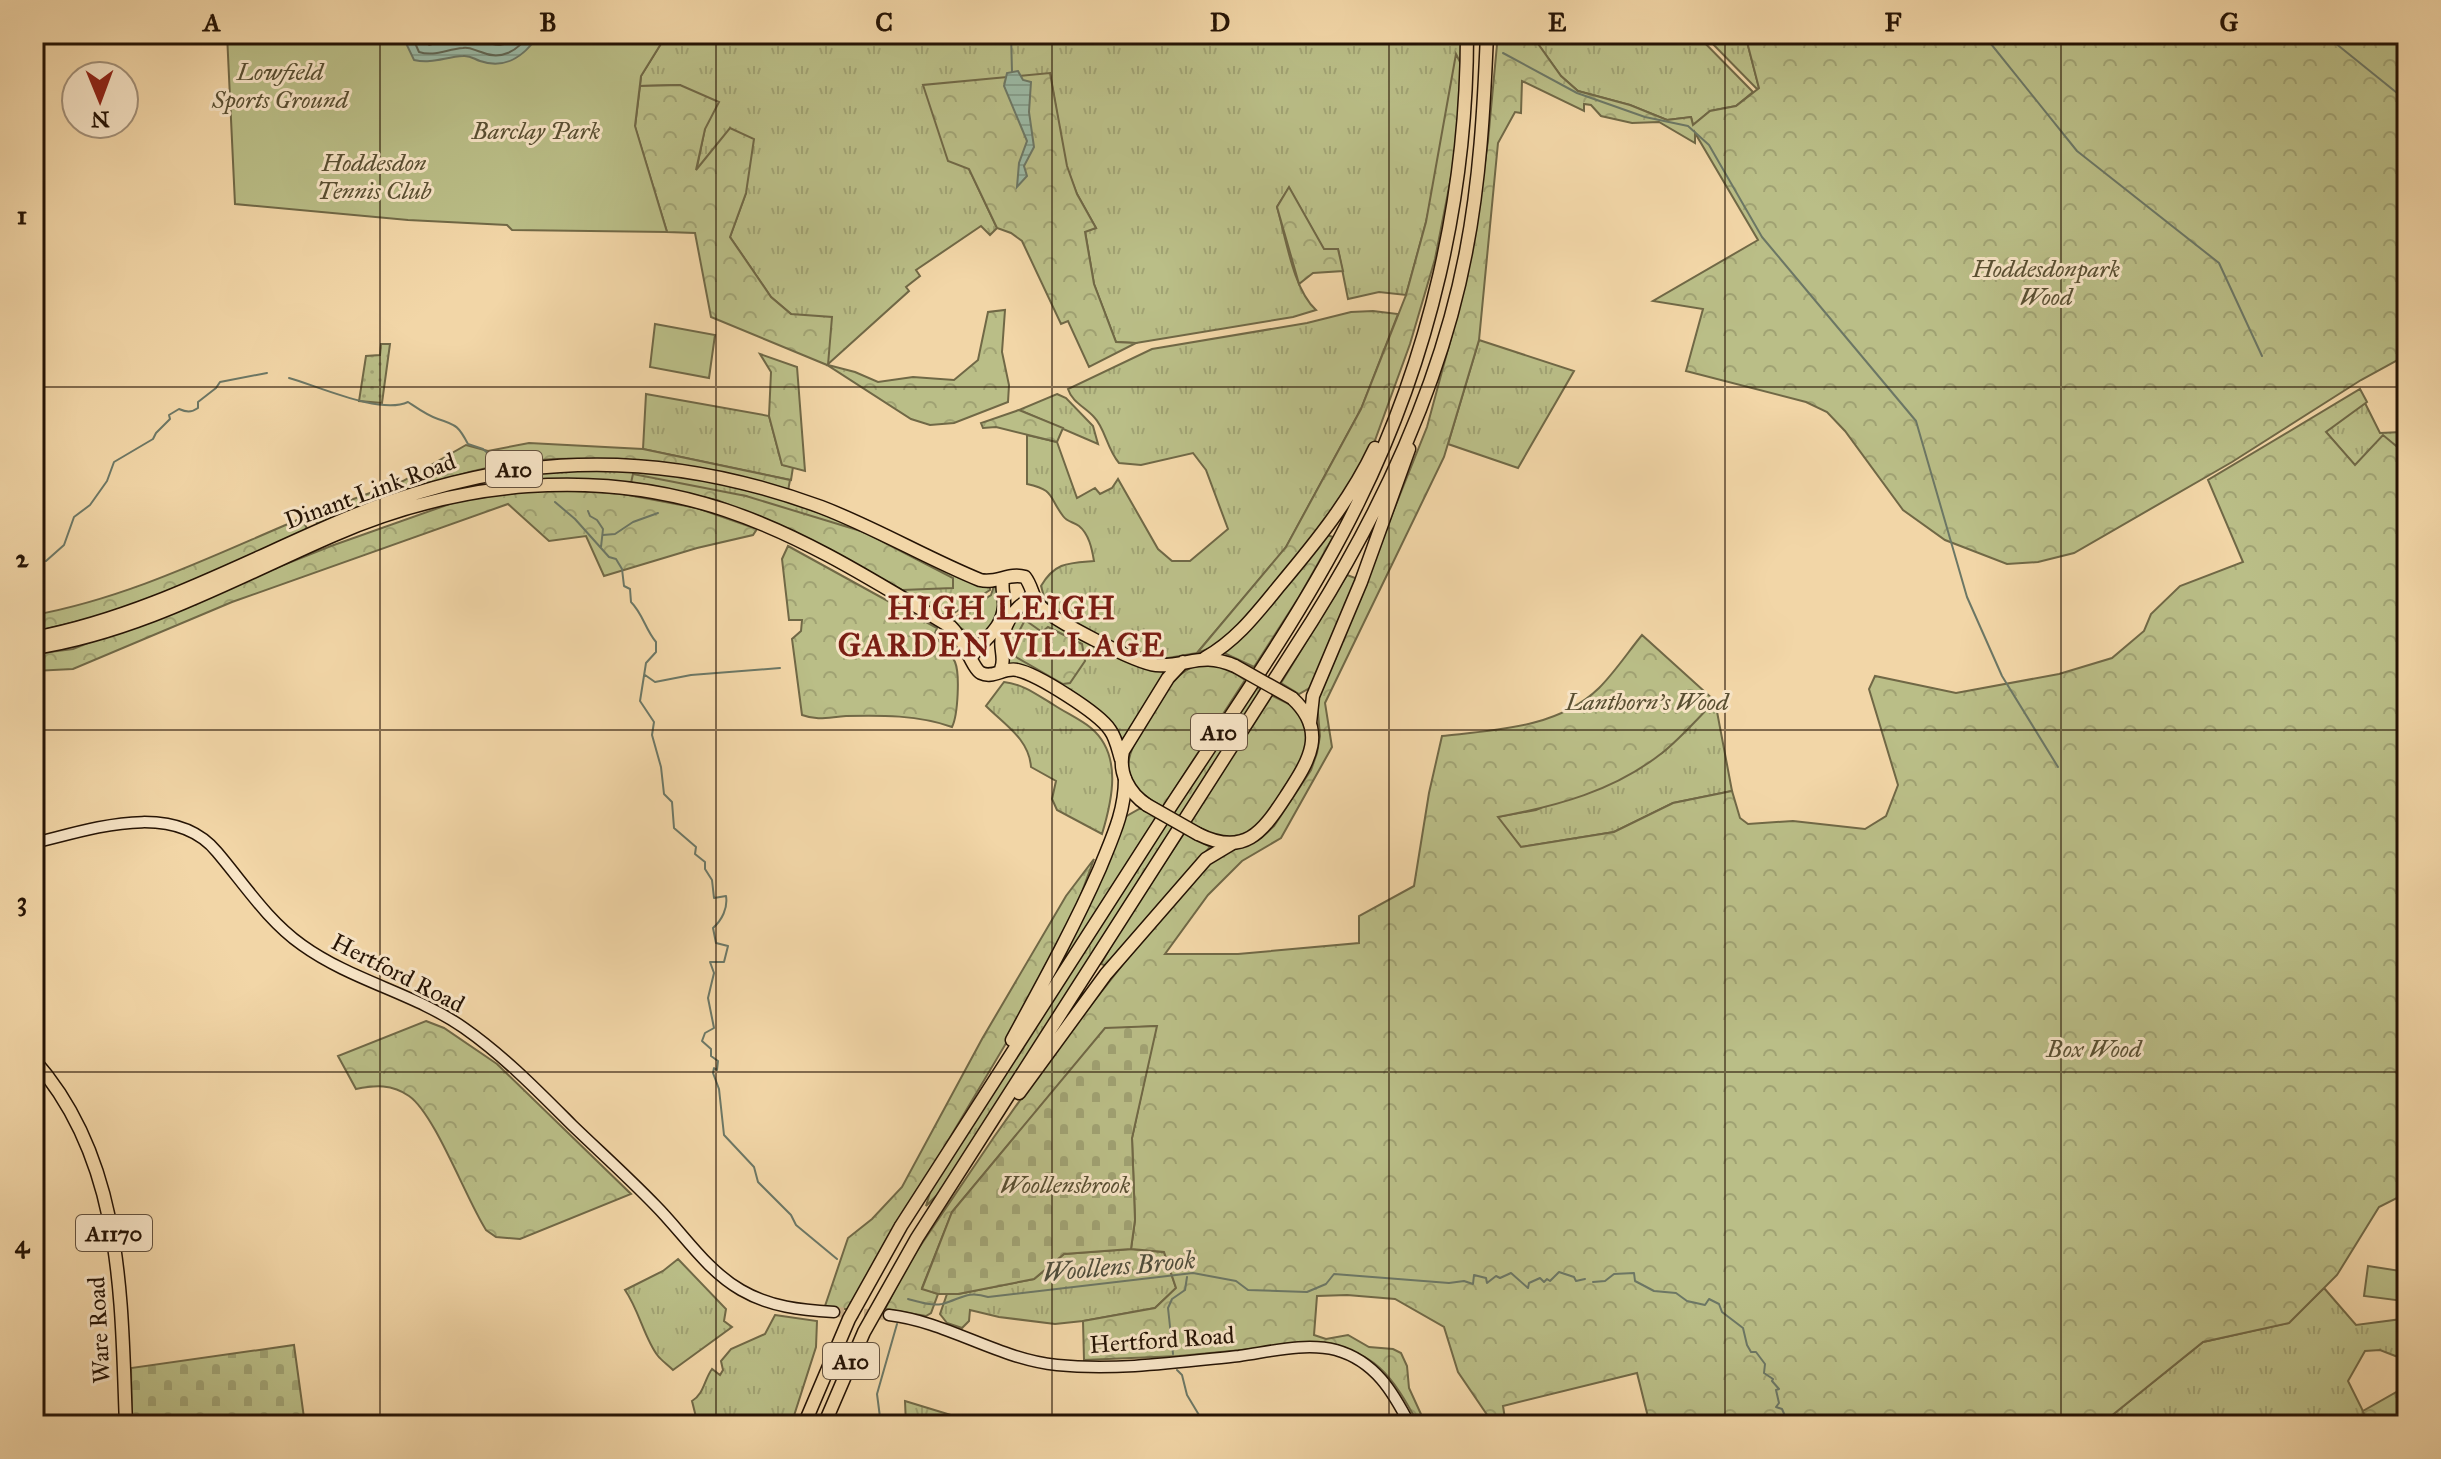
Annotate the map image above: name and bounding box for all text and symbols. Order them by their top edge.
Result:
text: A [201,6,221,38]
text: B [539,6,557,38]
text: C [875,6,893,38]
text: D [1210,6,1230,38]
text: E [1548,6,1567,38]
text: F [1885,6,1902,38]
text: G [2219,6,2239,38]
park label: Lowfield Sports Ground [211,57,350,115]
north arrow [60,60,140,140]
text: N [90,106,110,133]
park label: Barclay Park [471,116,600,146]
park label: Hoddesdon Tennis Club [317,148,432,206]
text: 1 [17,199,27,231]
park label: Hoddesdonpark Wood [1971,254,2120,312]
street label: Dinant Link Road [280,446,460,536]
road number: A10 [486,451,542,487]
text: 2 [16,542,30,574]
district label: HIGH LEIGH GARDEN VILLAGE [838,589,1166,665]
park label: Lanthorn's Wood [1565,687,1730,717]
road number: A10 [1191,714,1247,750]
text: 3 [17,885,27,917]
street label: Hertford Road [326,927,470,1019]
park label: Box Wood [2046,1034,2143,1064]
park label: Woollensbrook [1000,1170,1131,1200]
road number: A1170 [76,1215,152,1251]
text: 4 [15,1228,31,1260]
water label: Woollens Brook [1041,1243,1197,1289]
street label: Ware Road [81,1276,117,1384]
street label: Hertford Road [1088,1320,1236,1360]
road number: A10 [823,1343,879,1379]

